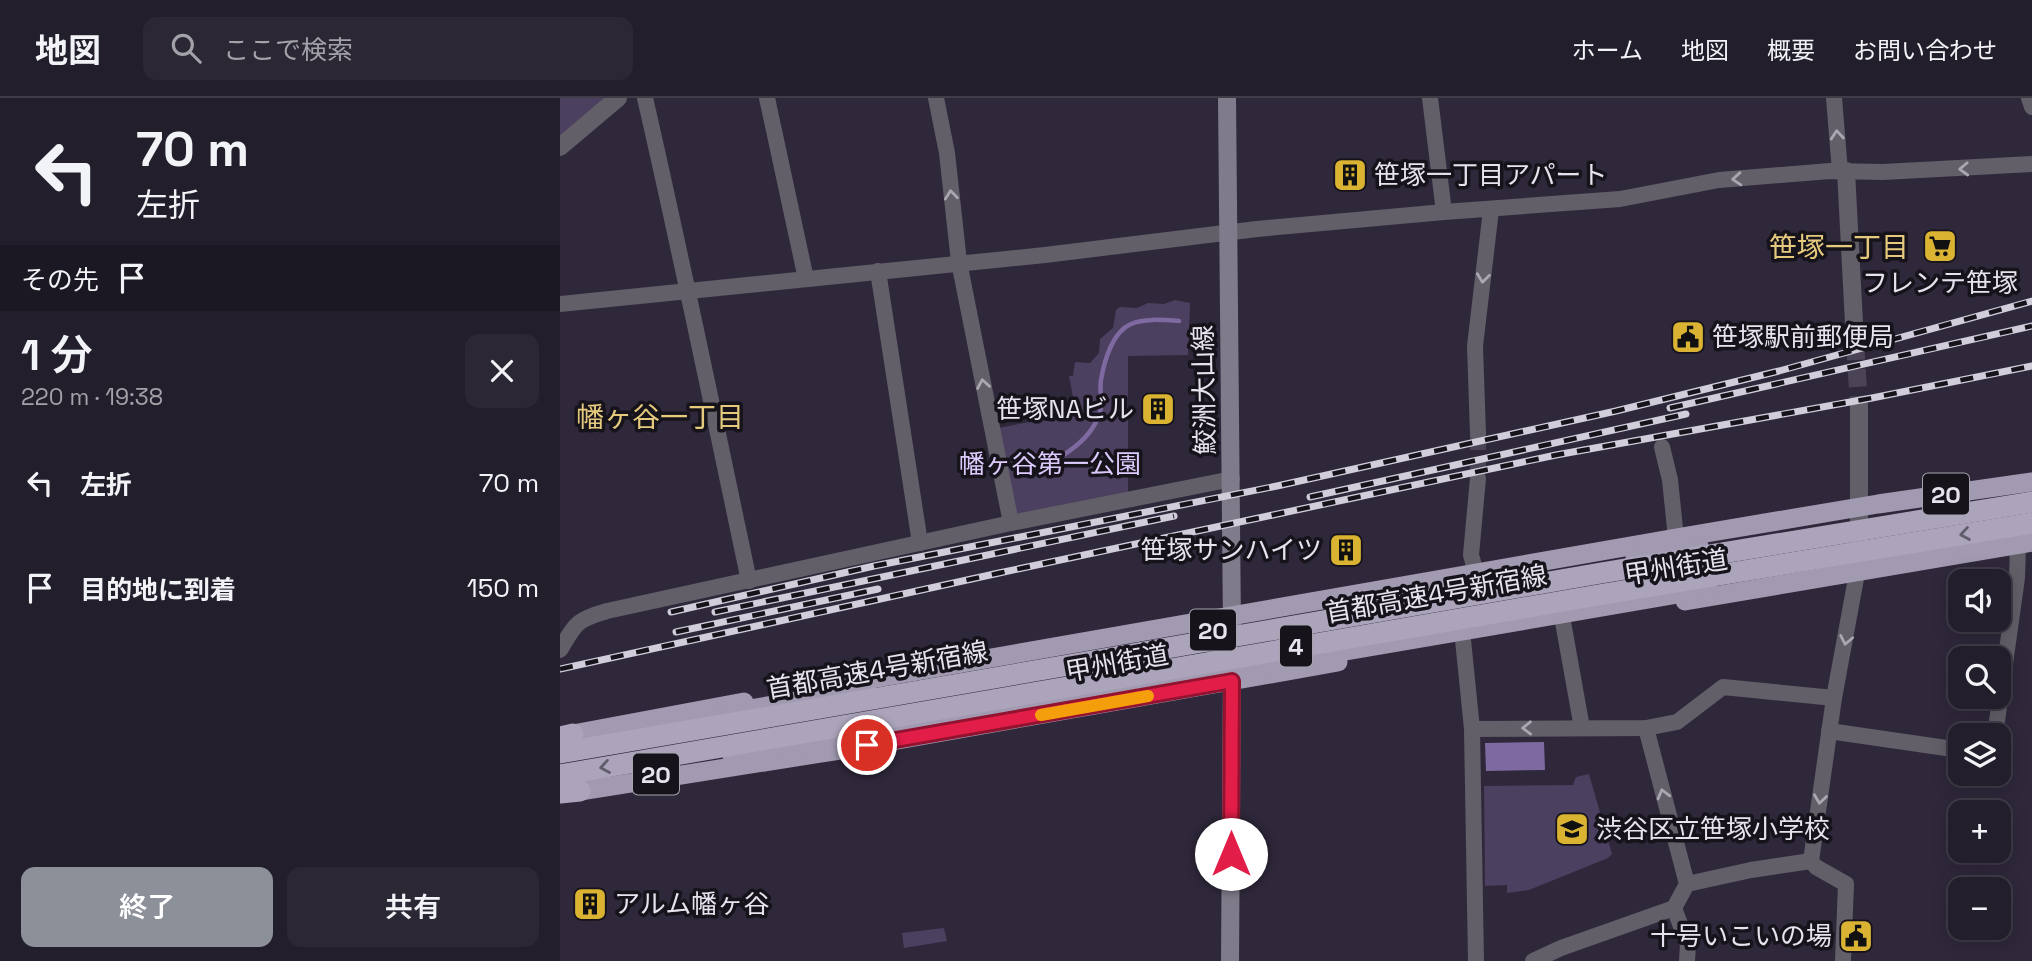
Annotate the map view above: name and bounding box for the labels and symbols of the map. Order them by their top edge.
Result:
one-way arrow [1830,129,1845,140]
building icon: 笹塚一丁目アパート [1331,156,1369,194]
place label: 笹塚一丁目アパート [1374,158,1607,192]
one-way arrow [1958,161,1969,176]
one-way arrow [1731,171,1742,186]
one-way arrow [944,189,959,200]
supermarket icon: フレンテ笹塚 [1921,227,1959,265]
district label: 笹塚一丁目 [1769,229,1909,265]
place label: フレンテ笹塚 [1862,266,2018,300]
one-way arrow [1476,272,1491,284]
public building icon: 笹塚駅前郵便局 [1669,318,1707,356]
place label: 笹塚駅前郵便局 [1712,320,1894,354]
street label: 鮫洲大山線 [1186,325,1222,455]
one-way arrow [976,378,991,390]
building icon: 笹塚NAビル [1139,390,1177,428]
place label: 笹塚NAビル [996,392,1134,426]
district label: 幡ヶ谷一丁目 [576,399,744,435]
park label: 幡ヶ谷第一公園 [959,447,1141,481]
road number: 20 [1923,474,1969,514]
one-way arrow [1959,526,1971,541]
building icon: 笹塚サンハイツ [1327,531,1365,569]
place label: 笹塚サンハイツ [1141,533,1322,567]
street label: 甲州街道 [1622,542,1730,592]
street label: 首都高速4号新宿線 [1323,558,1549,630]
road number: 20 [1190,610,1236,650]
road number: 4 [1280,626,1312,666]
street label: 首都高速4号新宿線 [764,634,990,706]
one-way arrow [1839,634,1854,646]
street label: 甲州街道 [1063,637,1171,689]
pin [837,715,897,775]
one-way arrow [1522,720,1533,735]
road number: 20 [633,754,679,794]
one-way arrow [599,758,611,773]
one-way arrow [1657,788,1671,800]
one-way arrow [1812,793,1827,805]
school or university icon: 渋谷区立笹塚小学校 [1553,810,1591,848]
place label: 渋谷区立笹塚小学校 [1596,812,1830,846]
position arrow [1194,817,1268,891]
building icon: アルム幡ヶ谷 [571,885,609,923]
place label: アルム幡ヶ谷 [614,887,769,921]
public building icon: 十号いこいの場 [1837,917,1875,955]
place label: 十号いこいの場 [1650,919,1832,953]

